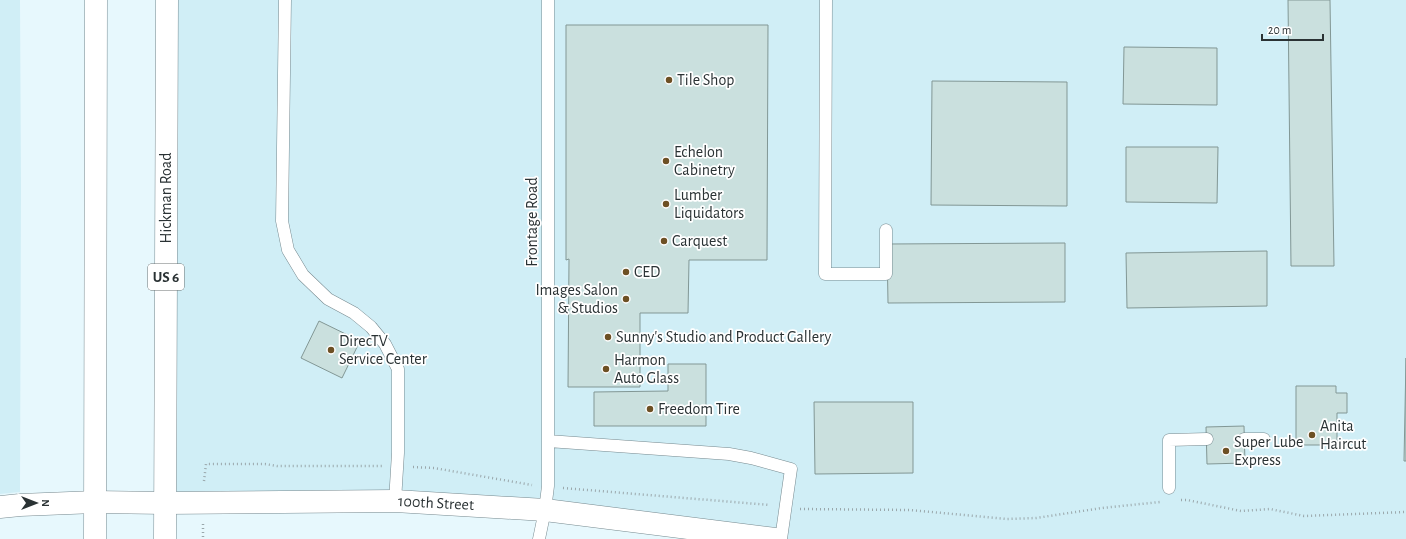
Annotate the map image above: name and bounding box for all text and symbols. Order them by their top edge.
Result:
scale bar [1262,16,1323,42]
text: 20 m [1268,24,1291,36]
place label: Tile Shop [677,72,734,88]
marker: Tile Shop [664,75,674,85]
place label: Echelon Cabinetry [674,144,735,179]
street label: Hickman Road [158,152,174,244]
marker: Echelon Cabinetry [661,156,671,166]
street label: Frontage Road [524,177,540,267]
place label: Lumber Liquidators [674,187,744,221]
marker: Lumber Liquidators [661,199,671,209]
place label: Carquest [672,233,727,249]
marker: Carquest [659,236,669,246]
road number: US 6 [148,264,184,290]
place label: CED [634,264,660,280]
marker: CED [621,267,631,277]
place label: Images Salon & Studios [535,282,618,316]
marker: Images Salon & Studios [621,294,631,304]
place label: Sunny's Studio and Product Gallery [616,329,831,346]
marker: Sunny's Studio and Product Gallery [603,332,613,342]
place label: DirecTV Service Center [339,333,428,367]
marker: DirecTV Service Center [326,345,336,355]
place label: Harmon Auto Glass [614,352,679,386]
marker: Harmon Auto Glass [601,364,611,374]
place label: Freedom Tire [658,401,740,417]
marker: Freedom Tire [645,404,655,414]
place label: Anita Haircut [1320,418,1366,452]
marker: Anita Haircut [1307,430,1317,440]
place label: Super Lube Express [1234,434,1303,468]
marker: Super Lube Express [1221,446,1231,456]
north arrow [16,483,56,523]
street label: 100th Street [398,493,474,513]
text: N [40,499,51,507]

